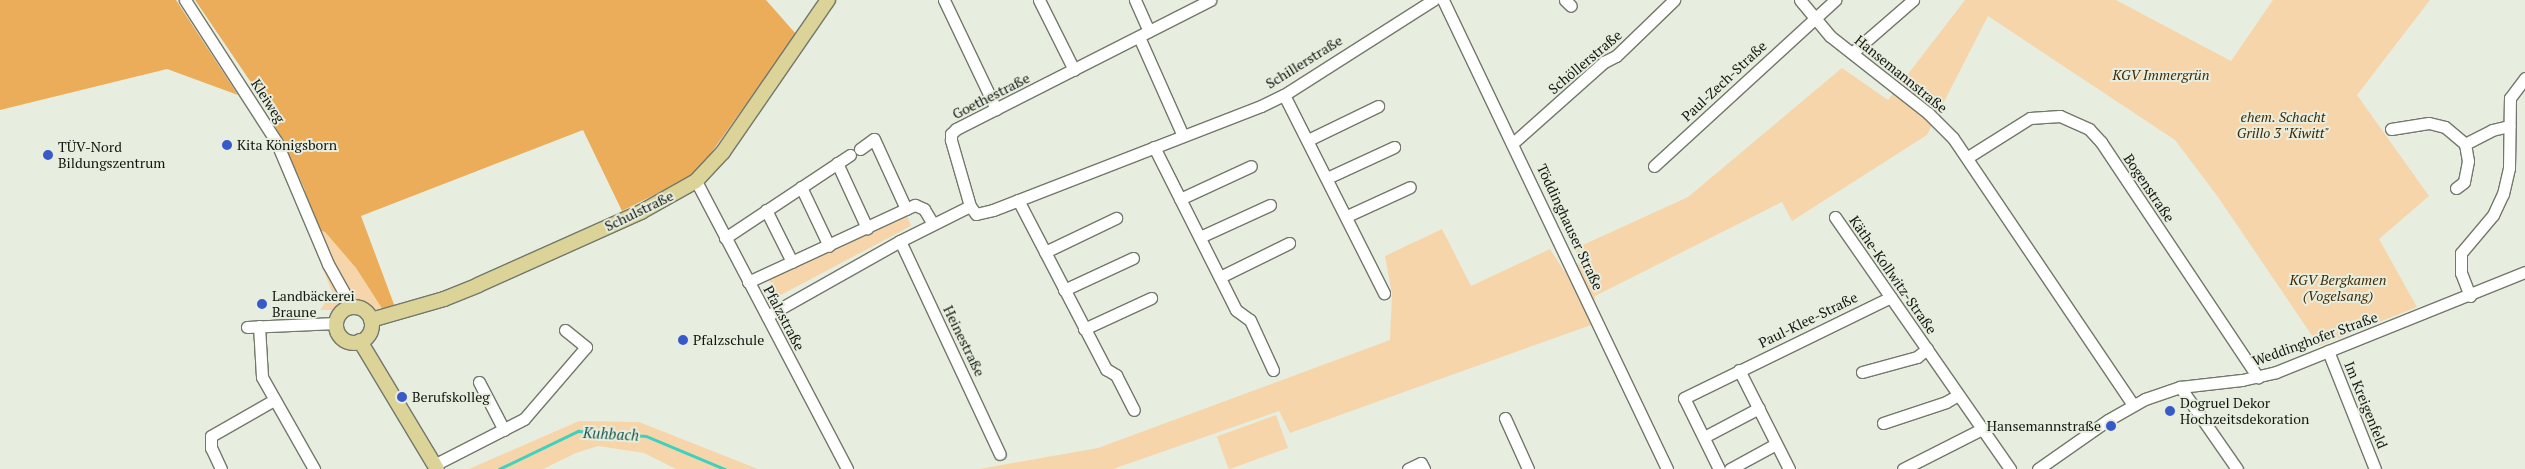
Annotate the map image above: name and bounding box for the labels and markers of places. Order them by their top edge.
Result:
place label: Kita Königsborn [237,137,337,153]
place label: TÜV-Nord Bildungszentrum [58,139,165,172]
marker: Kita Königsborn [221,139,233,151]
marker: TÜV-Nord Bildungszentrum [42,149,54,161]
place label: Landbäckerei Braune [272,288,355,321]
marker: Landbäckerei Braune [256,298,268,310]
place label: Pfalzschule [693,332,764,348]
marker: Pfalzschule [677,334,689,346]
place label: Berufskolleg [412,389,490,405]
marker: Berufskolleg [396,391,408,403]
place label: Dogruel Dekor Hochzeitsdekoration [2180,395,2309,428]
marker: Dogruel Dekor Hochzeitsdekoration [2164,405,2176,417]
place label: Hansemannstraße [1987,418,2101,434]
marker: Hansemannstraße [2105,420,2117,432]

